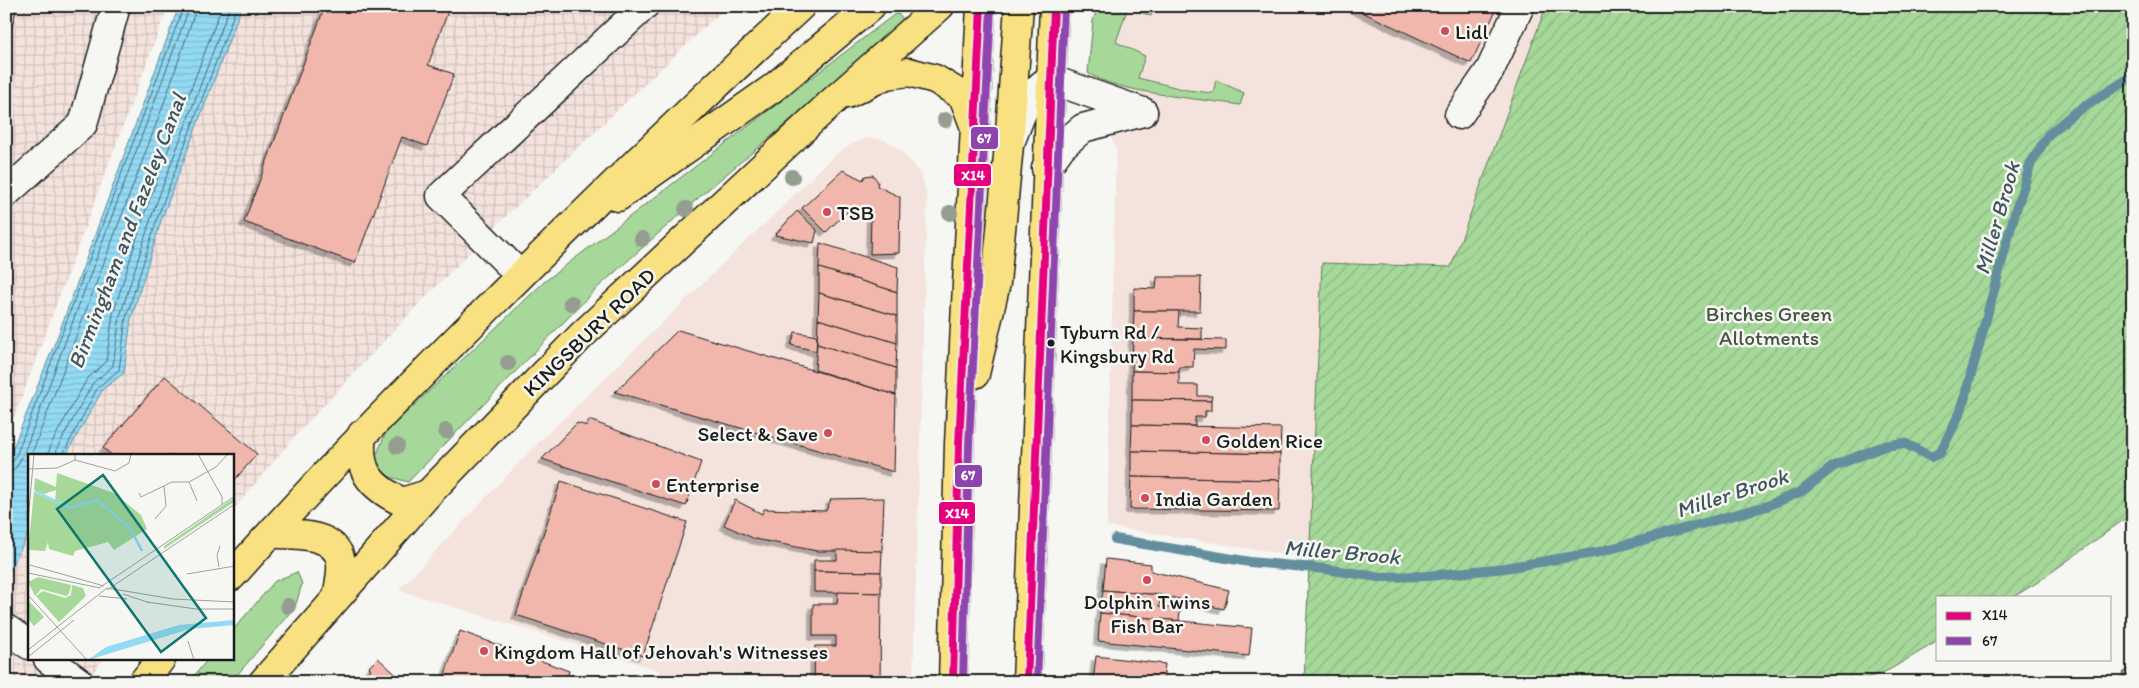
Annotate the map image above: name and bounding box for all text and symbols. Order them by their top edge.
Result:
place label: Lidl [1455,19,1489,44]
marker: Lidl [1439,25,1451,37]
water label: Birmingham and Fazeley Canal [62,88,193,372]
line badge: 67 [970,126,999,150]
text: 67 [977,130,991,147]
water label: Miller Brook [1968,157,2026,278]
line badge: X14 [953,163,992,187]
text: X14 [961,167,986,184]
place label: TSB [837,200,874,225]
marker: TSB [821,206,833,218]
street label: KINGSBURY ROAD [518,262,660,401]
park label: Birches Green Allotments [1706,301,1832,350]
place label: Tyburn Rd / Kingsbury Rd [1060,320,1174,368]
marker: Tyburn Rd / Kingsbury Rd [1046,338,1056,348]
place label: Select & Save [697,421,818,446]
marker: Select & Save [822,427,834,439]
place label: Golden Rice [1216,428,1323,453]
marker: Golden Rice [1200,434,1212,446]
inset map [28,454,234,660]
water label: Miller Brook [1673,462,1793,524]
line badge: 67 [954,464,983,488]
text: 67 [961,467,975,484]
place label: Enterprise [666,472,760,497]
marker: Enterprise [650,478,662,490]
place label: India Garden [1155,486,1273,511]
marker: India Garden [1139,492,1151,504]
line badge: X14 [938,501,976,525]
text: X14 [945,505,970,522]
water label: Miller Brook [1283,533,1403,571]
marker: Dolphin Twins Fish Bar [1141,574,1153,586]
place label: Dolphin Twins Fish Bar [1084,589,1210,638]
legend [1936,596,2112,660]
text: X14 [1982,606,2008,624]
text: 67 [1982,632,1998,650]
place label: Kingdom Hall of Jehovah's Witnesses [494,639,828,664]
marker: Kingdom Hall of Jehovah's Witnesses [478,645,490,657]

